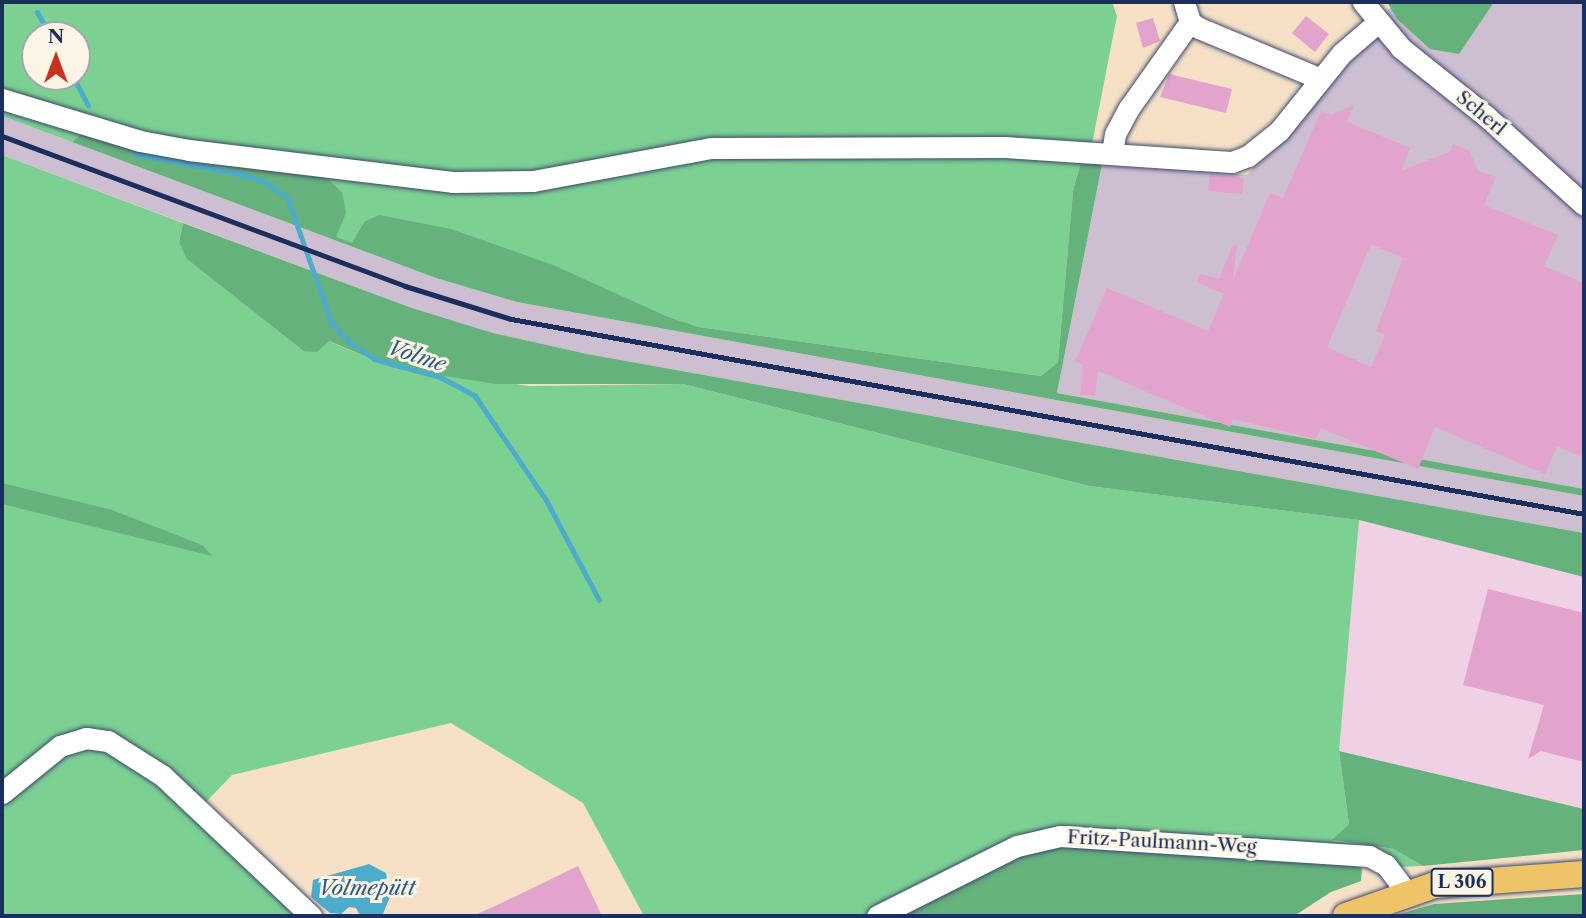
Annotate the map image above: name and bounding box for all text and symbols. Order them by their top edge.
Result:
north arrow [21,21,91,91]
text: N [48,25,64,48]
street label: Scherl [1452,86,1510,140]
water label: Volme [385,335,449,377]
street label: Fritz-Paulmann-Weg [1067,826,1257,858]
road number: L 306 [1429,868,1495,897]
water label: Volmepütt [318,875,416,901]

